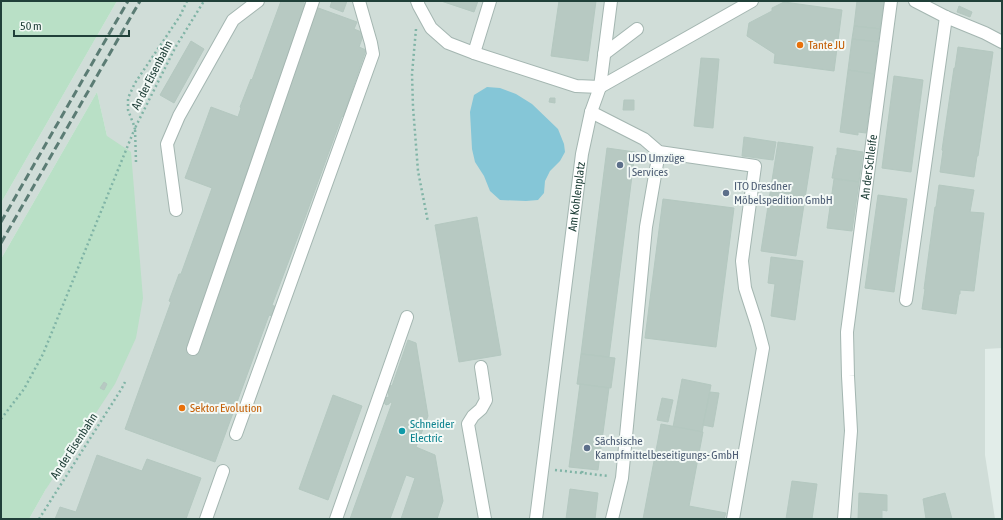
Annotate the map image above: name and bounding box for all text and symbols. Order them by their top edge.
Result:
scale bar [14,12,129,38]
text: 50 m [20,19,42,33]
street label: An der Eisenbahn [129,38,175,112]
place label: Tante JU [808,38,845,52]
marker: Tante JU [795,40,805,50]
street label: An der Schleife [858,134,880,200]
place label: USD Umzüge | Services [628,151,685,179]
street label: Am Kohlenplatz [565,160,588,232]
marker: USD Umzüge | Services [615,160,625,170]
place label: ITO Dresdner Möbelspedition GmbH [734,179,833,207]
marker: ITO Dresdner Möbelspedition GmbH [721,188,731,198]
place label: Sektor Evolution [190,401,262,415]
marker: Sektor Evolution [177,403,187,413]
street label: An der Eisenbahn [47,410,101,482]
place label: Schneider Electric [410,417,454,445]
marker: Schneider Electric [397,426,407,436]
place label: Sächsische Kampfmittelbeseitigungs- GmbH [595,434,739,462]
marker: Sächsische Kampfmittelbeseitigungs- GmbH [582,443,592,453]

